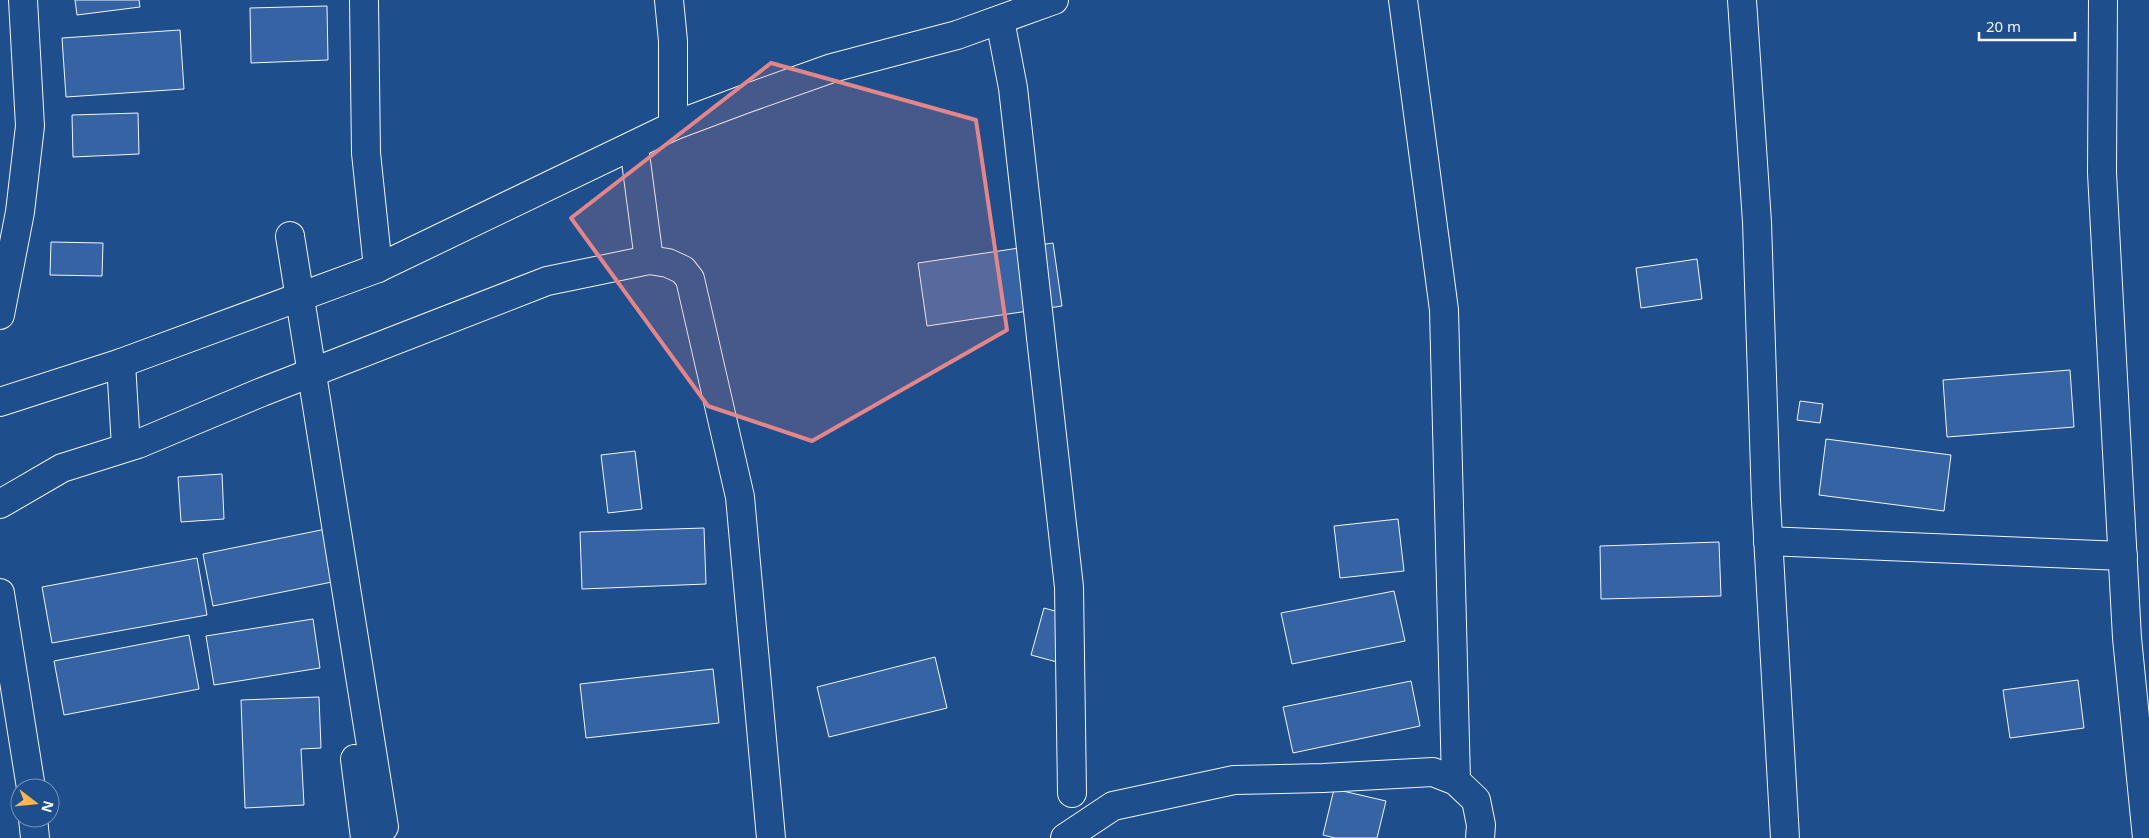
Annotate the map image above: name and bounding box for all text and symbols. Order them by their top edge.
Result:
scale bar [1979,10,2075,42]
text: 20 m [1986,16,2021,36]
north arrow [10,778,60,828]
text: N [37,799,59,815]

